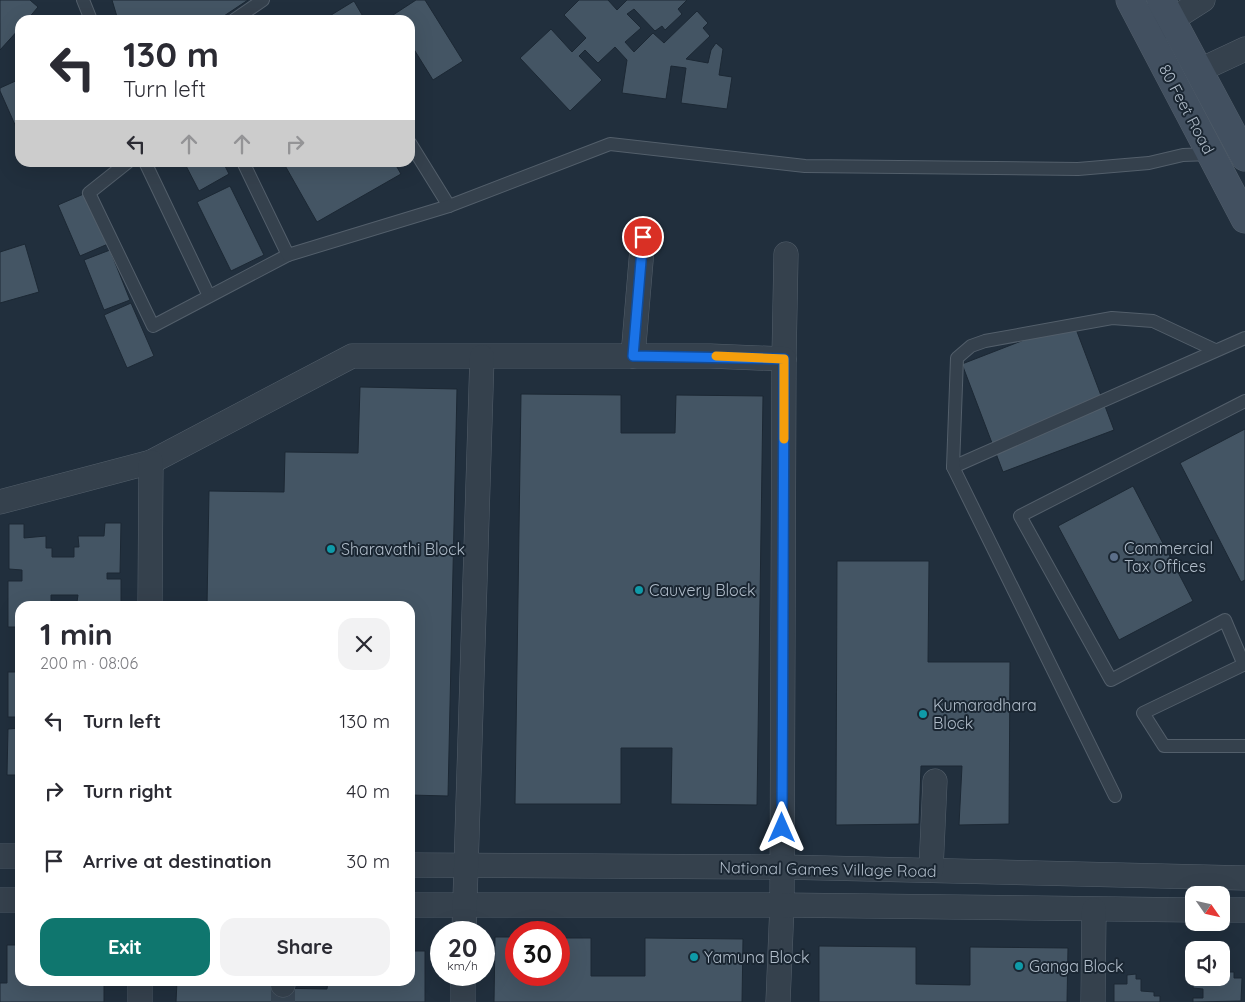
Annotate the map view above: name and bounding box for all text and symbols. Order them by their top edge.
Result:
text: 130 m [123,32,219,76]
icon: left [40,35,105,100]
street label: 80 Feet Road [1155,61,1219,157]
text: Turn left [123,75,206,103]
icon: left [122,130,150,158]
icon: ahead [175,130,203,158]
icon: ahead [228,130,256,158]
icon: right [281,130,309,158]
pin [622,216,664,258]
icon: arrive [629,223,657,251]
place label: Commercial Tax Offices [1124,538,1213,576]
place label: Sharavathi Block [341,539,465,559]
marker: Sharavathi Block [325,543,337,555]
marker: Commercial Tax Offices [1108,551,1120,563]
place label: Cauvery Block [649,580,756,600]
marker: Cauvery Block [633,584,645,596]
text: 1 min [40,615,113,653]
button: close [338,618,390,670]
text: 200 m · 08:06 [40,653,138,673]
place label: Kumaradhara Block [933,695,1037,733]
icon: left [40,707,68,735]
marker: Kumaradhara Block [917,708,929,720]
text: Turn left [83,709,161,733]
text: 130 m [339,709,390,733]
icon: right [40,777,68,805]
text: Turn right [83,779,172,803]
text: 40 m [346,779,390,803]
position arrow [755,801,807,853]
icon: arrive [40,847,68,875]
text: Arrive at destination [83,849,272,873]
text: 30 m [346,849,390,873]
street label: National Games Village Road [719,857,937,881]
north arrow [1185,886,1230,931]
map controls [1185,886,1230,986]
button: Exit [40,918,210,976]
button: Share [220,918,390,976]
speed limit sign: 30 [505,921,570,986]
text: 20 [448,932,477,963]
button: sound [1185,941,1230,986]
place label: Yamuna Block [704,947,810,967]
marker: Yamuna Block [688,951,700,963]
place label: Ganga Block [1029,956,1124,976]
text: km/h [447,958,478,973]
marker: Ganga Block [1013,960,1025,972]

